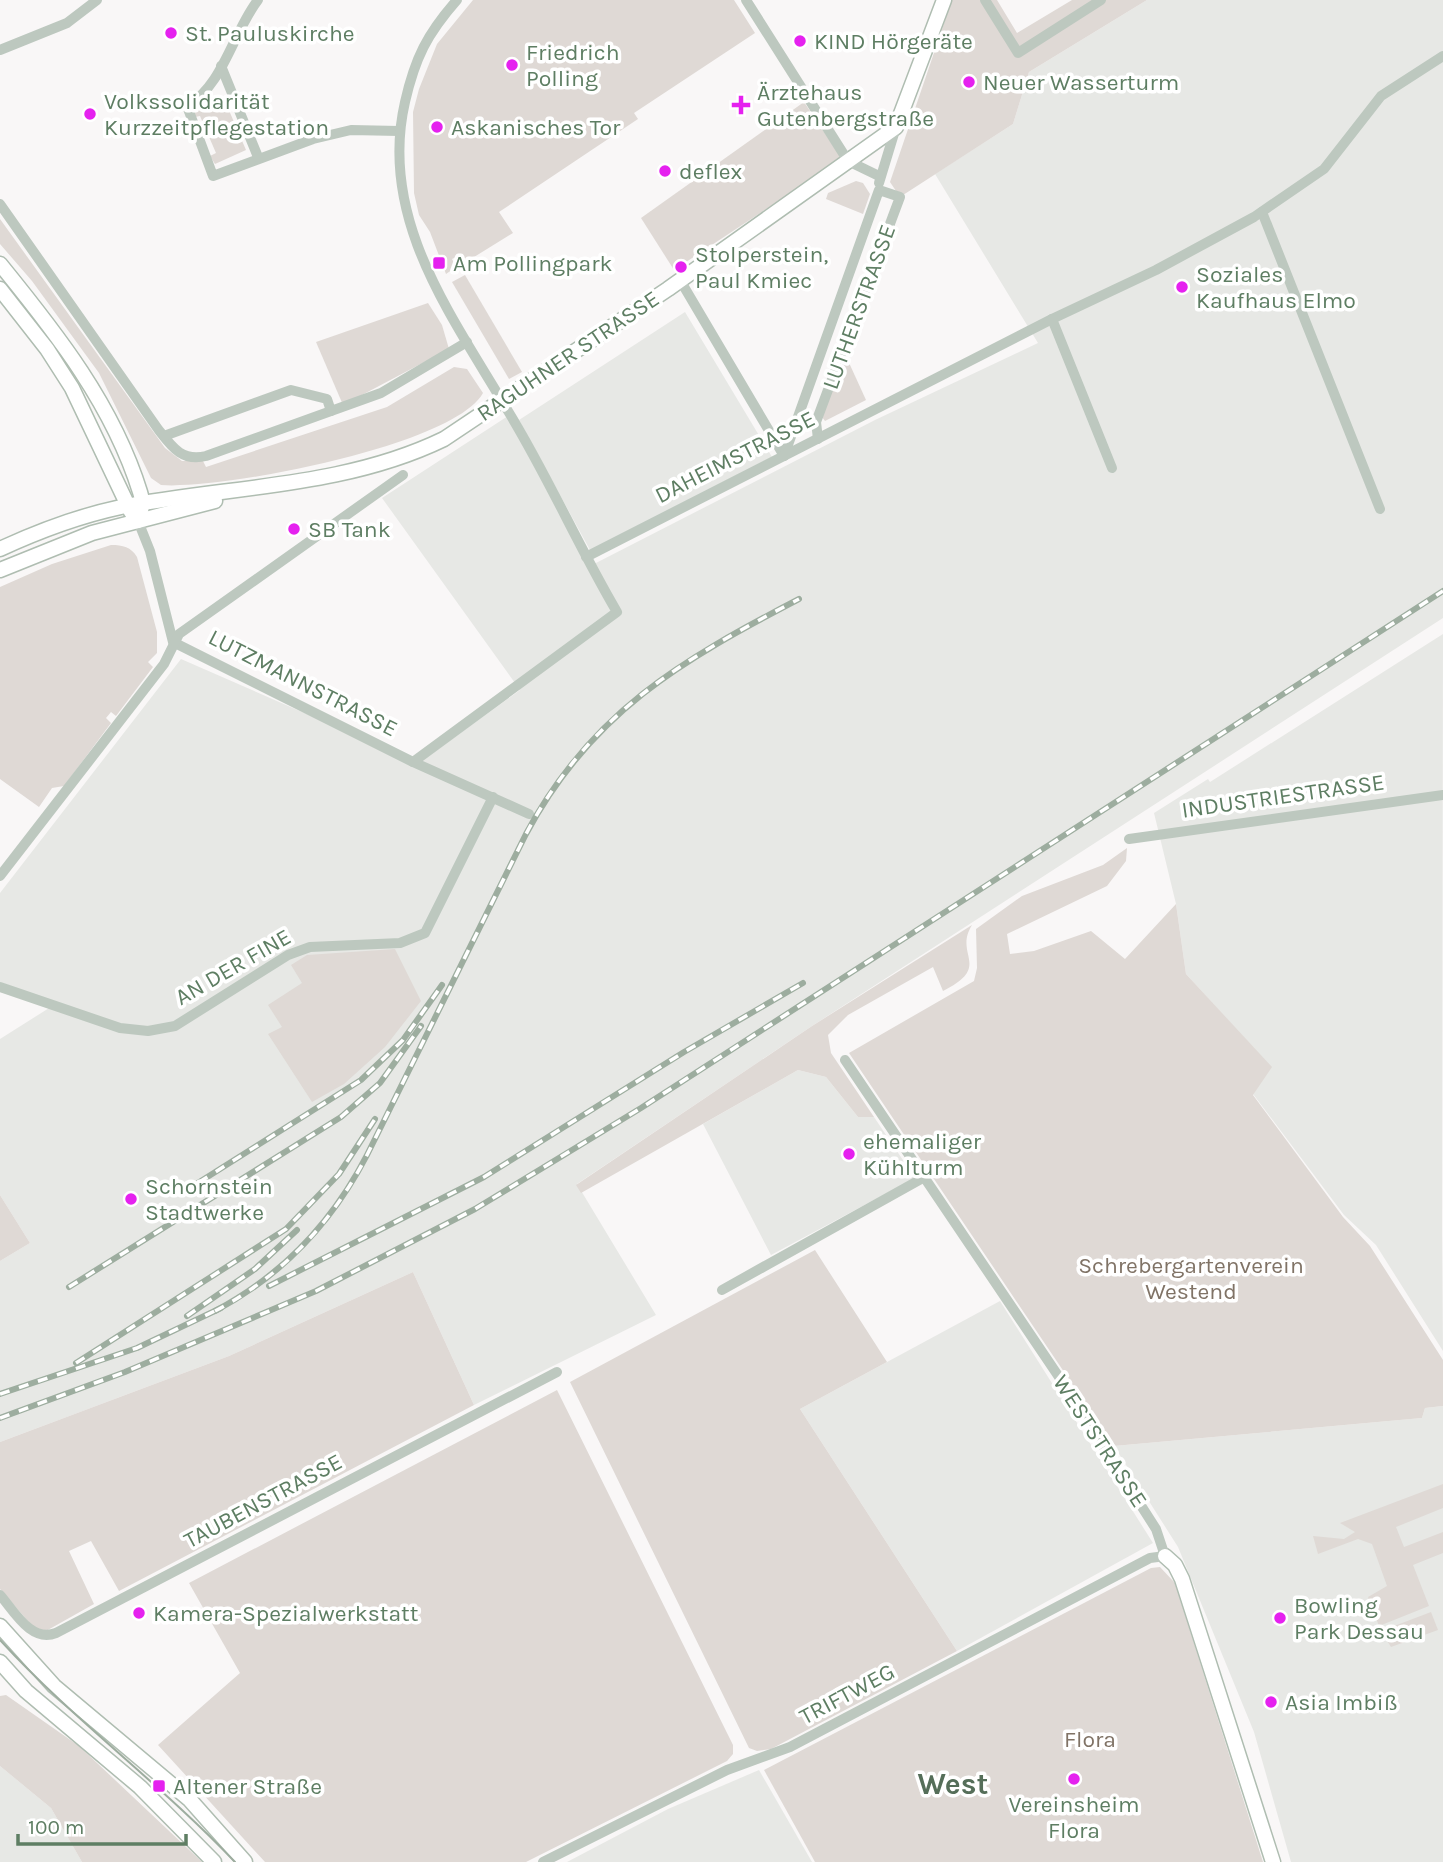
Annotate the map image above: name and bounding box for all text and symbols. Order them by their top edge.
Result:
place label: St. Pauluskirche [185,20,355,47]
marker: St. Pauluskirche [163,25,179,41]
place label: KIND Hörgeräte [814,28,973,55]
marker: KIND Hörgeräte [792,33,808,49]
place label: Friedrich Polling [526,39,620,92]
marker: Friedrich Polling [504,57,520,73]
place label: Neuer Wasserturm [983,69,1179,96]
marker: Neuer Wasserturm [961,74,977,90]
place label: Ärztehaus Gutenbergstraße [757,79,934,132]
place label: Volkssolidarität Kurzzeitpflegestation [104,88,329,141]
marker: Ärztehaus Gutenbergstraße [731,95,751,115]
marker: Volkssolidarität Kurzzeitpflegestation [82,106,98,122]
place label: Askanisches Tor [451,114,621,141]
marker: Askanisches Tor [429,119,445,135]
place label: deflex [679,158,743,185]
marker: deflex [657,163,673,179]
street label: LUTHERSTRASSE [817,221,901,393]
place label: Stolperstein, Paul Kmiec [695,241,828,294]
place label: Am Pollingpark [453,250,613,277]
marker: Am Pollingpark [431,255,447,271]
marker: Stolperstein, Paul Kmiec [673,259,689,275]
place label: Soziales Kaufhaus Elmo [1196,261,1356,314]
marker: Soziales Kaufhaus Elmo [1174,279,1190,295]
street label: RAGUHNER STRASSE [472,285,664,427]
street label: DAHEIMSTRASSE [650,405,820,509]
place label: SB Tank [308,516,391,543]
marker: SB Tank [286,521,302,537]
street label: LUTZMANNSTRASSE [204,624,402,742]
street label: INDUSTRIESTRASSE [1180,768,1386,824]
street label: AN DER FINE [170,923,296,1011]
place label: ehemaliger Kühlturm [863,1128,982,1181]
marker: ehemaliger Kühlturm [841,1146,857,1162]
place label: Schornstein Stadtwerke [145,1173,273,1226]
marker: Schornstein Stadtwerke [123,1191,139,1207]
park label: Schrebergartenverein Westend [1078,1252,1304,1305]
street label: WESTSTRASSE [1047,1370,1153,1512]
street label: TAUBENSTRASSE [179,1448,347,1554]
place label: Bowling Park Dessau [1294,1592,1424,1645]
place label: Kamera-Spezialwerkstatt [153,1600,419,1627]
marker: Kamera-Spezialwerkstatt [131,1605,147,1621]
marker: Bowling Park Dessau [1272,1610,1288,1626]
street label: TRIFTWEG [795,1658,899,1730]
place label: Asia Imbiß [1285,1689,1398,1716]
marker: Asia Imbiß [1263,1694,1279,1710]
park label: Flora [1064,1726,1116,1753]
district label: West [918,1766,989,1802]
marker: Vereinsheim Flora [1066,1771,1082,1787]
place label: Altener Straße [173,1773,322,1800]
marker: Altener Straße [151,1778,167,1794]
place label: Vereinsheim Flora [1008,1791,1140,1844]
scale bar [18,1802,186,1846]
text: 100 m [28,1815,85,1839]

